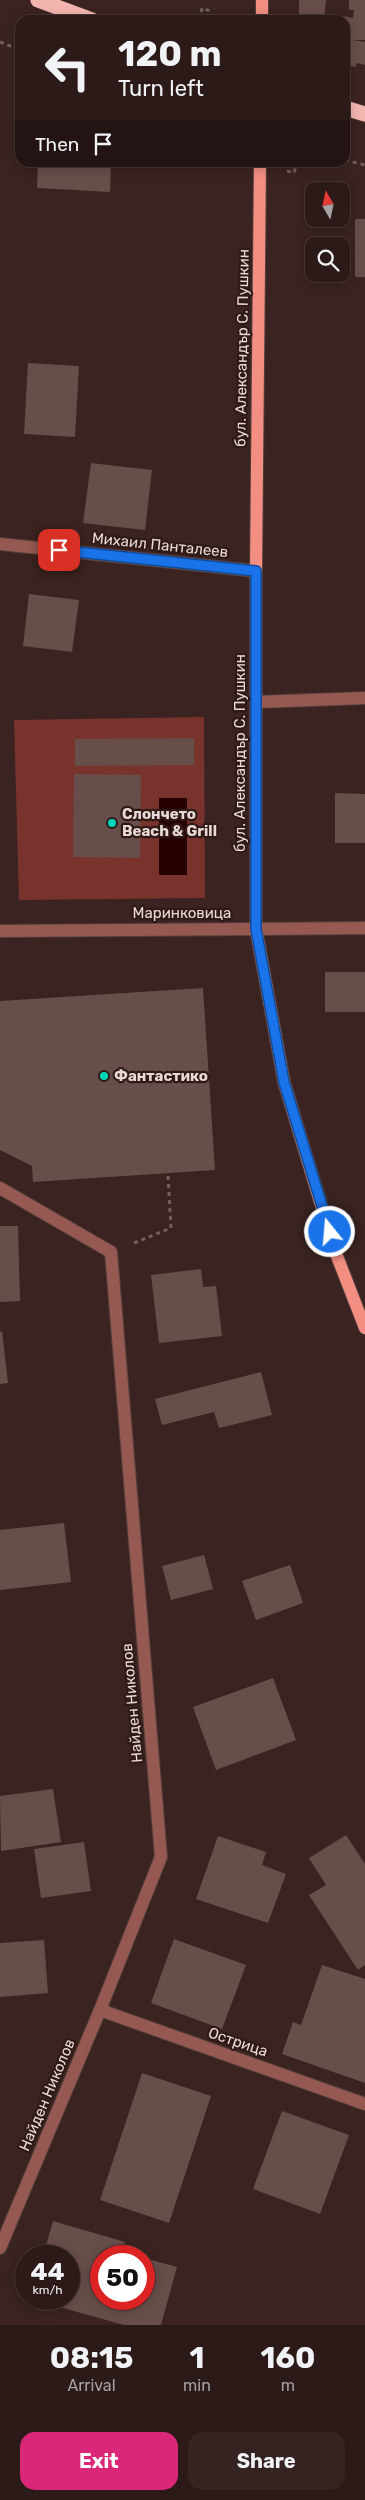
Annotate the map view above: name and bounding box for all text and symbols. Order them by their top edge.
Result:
text: 120 m [118,33,221,75]
icon: left [35,35,100,100]
text: Turn left [118,75,204,102]
icon: arrive [89,130,117,158]
text: Then [35,133,79,156]
north arrow [305,182,350,228]
map controls [305,182,350,282]
button: search [305,237,350,282]
street label: бул. Александър С. Пушкин [231,249,253,447]
pin [38,529,80,571]
street label: Михаил Панталеев [91,529,229,561]
icon: arrive [45,536,73,564]
street label: бул. Александър С. Пушкин [231,654,249,852]
place label: Слончето Beach & Grill [122,805,217,840]
marker: Слончето Beach & Grill [106,817,118,829]
street label: Маринковица [133,904,231,922]
place label: Фантастико [114,1067,208,1085]
marker: Фантастико [98,1070,110,1082]
position arrow [303,1205,355,1257]
street label: Найден Николов [118,1642,146,1764]
street label: Острица [206,2023,270,2061]
street label: Найден Николов [15,2036,79,2154]
speed limit sign: 50 [90,2245,155,2310]
text: 44 [30,2257,65,2286]
text: km/h [33,2283,62,2297]
text: 08:15 [50,2340,133,2376]
text: 1 [189,2340,204,2376]
text: 160 [260,2340,315,2376]
text: Arrival [68,2376,116,2395]
text: min [183,2376,211,2395]
text: m [281,2376,295,2395]
button: Exit [20,2432,178,2490]
button: Share [188,2432,345,2490]

